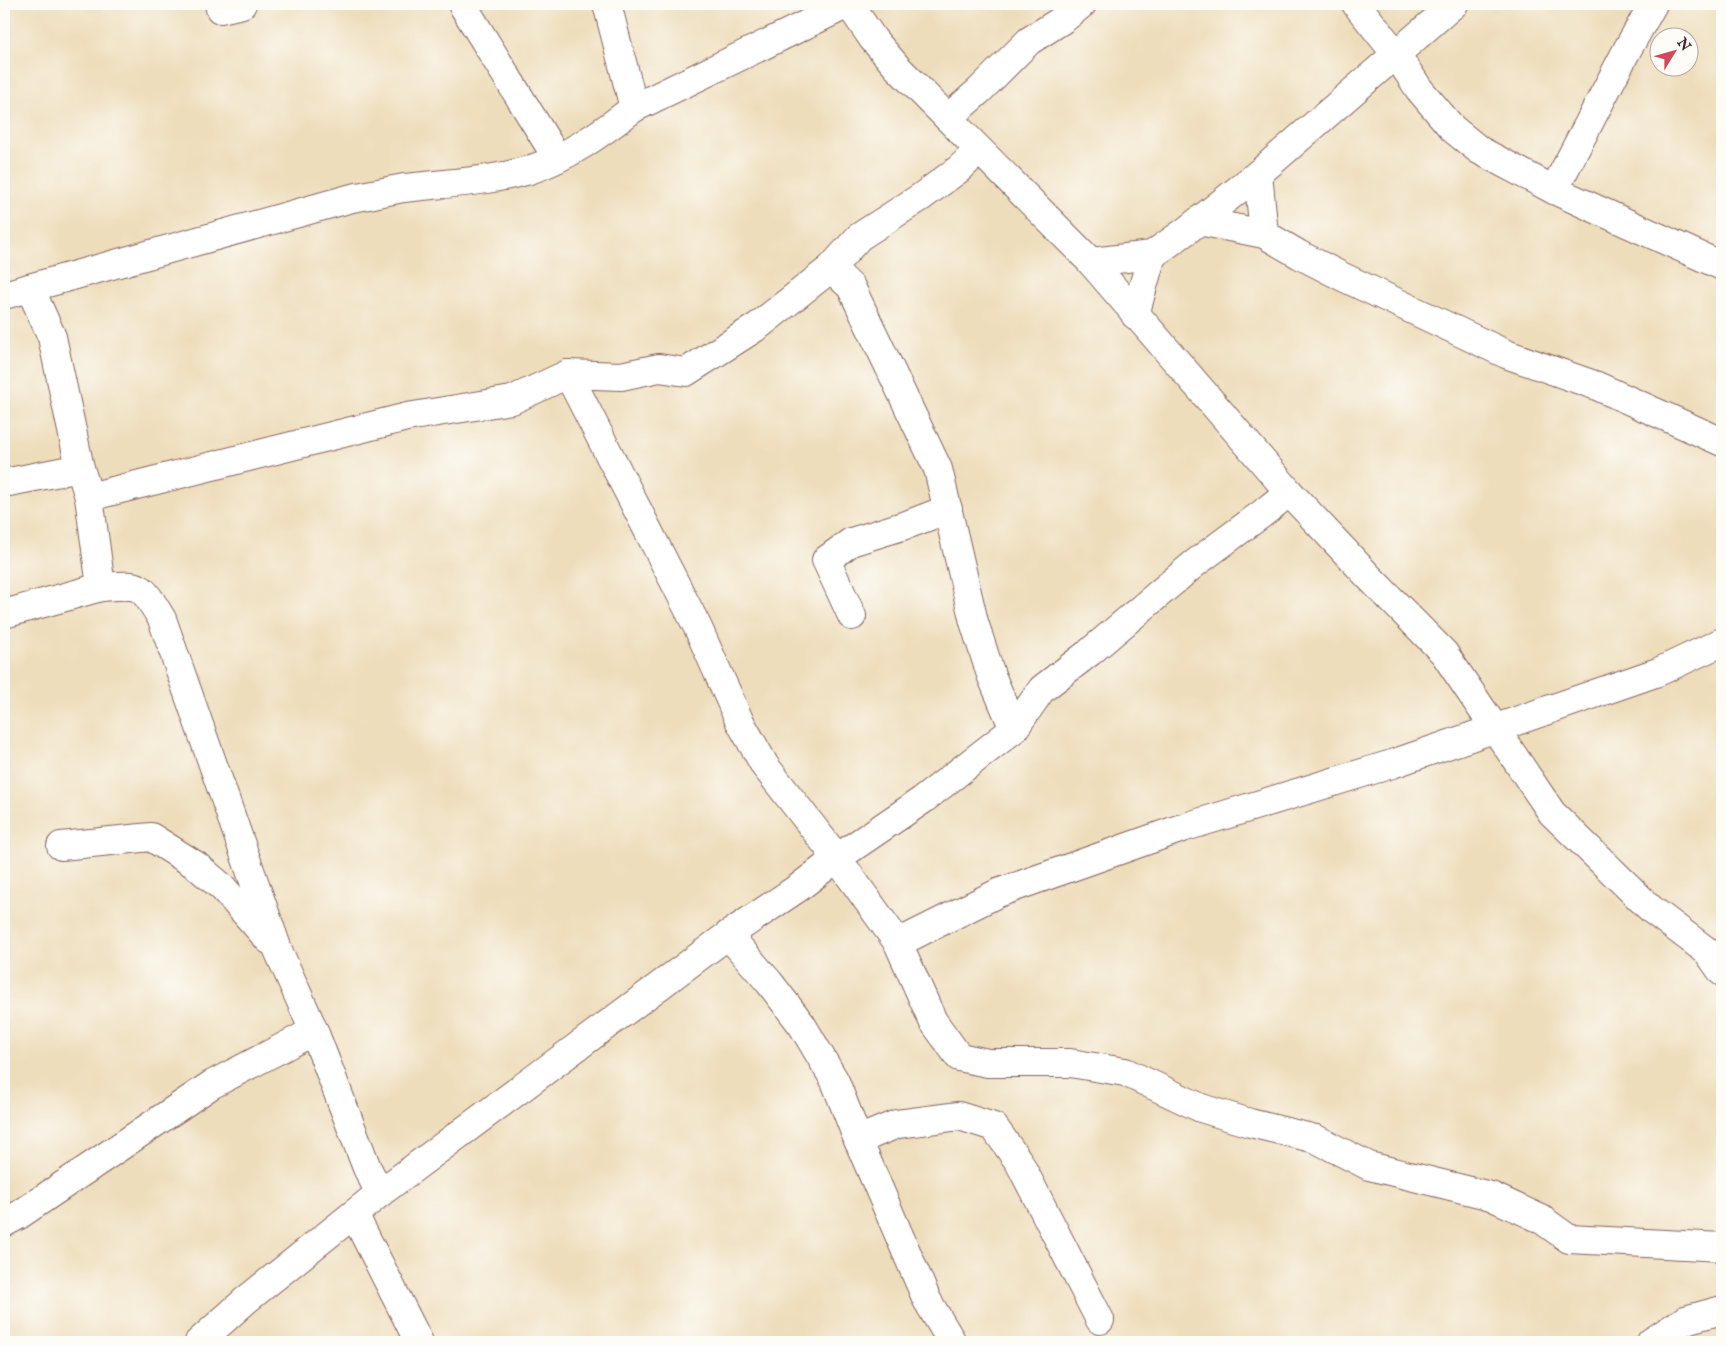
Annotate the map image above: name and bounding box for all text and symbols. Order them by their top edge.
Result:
north arrow [1648,28,1698,78]
text: N [1672,34,1694,55]

